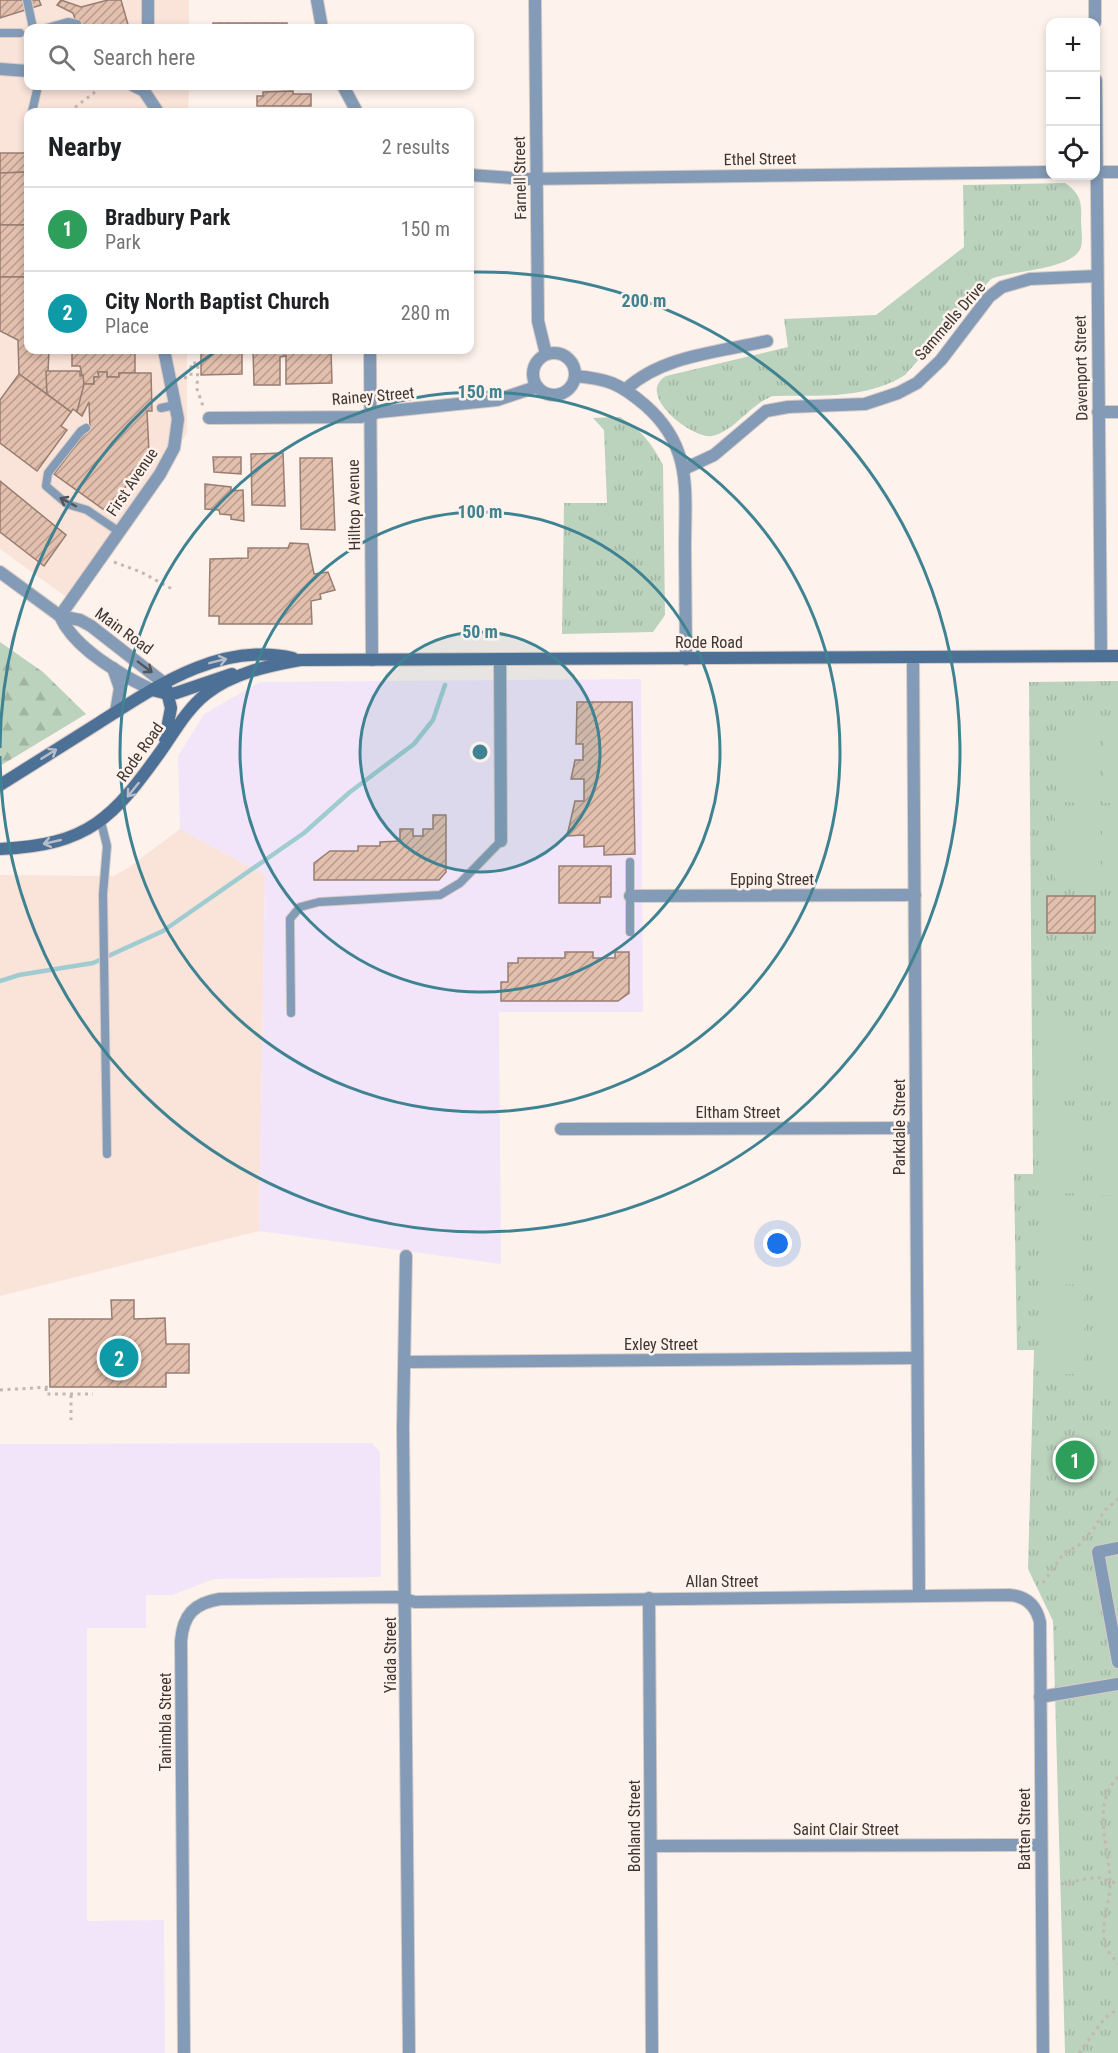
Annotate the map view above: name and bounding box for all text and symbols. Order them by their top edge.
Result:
map controls [1046,18,1100,180]
button: + [1046,18,1100,72]
search box [24,24,474,90]
icon: search [45,41,78,74]
text: Search here [93,45,195,70]
button: − [1046,72,1100,126]
button: locate [1046,126,1100,180]
text: Nearby [48,132,122,162]
text: 2 results [382,135,450,159]
street label: Farnell Street [510,136,530,220]
street label: Ethel Street [723,149,797,169]
text: Bradbury Park [105,205,230,230]
text: 1 [62,217,73,241]
text: 150 m [401,217,450,241]
text: Park [105,230,141,254]
street label: Sammells Drive [911,278,989,364]
text: City North Baptist Church [105,289,329,314]
text: 200 m [622,290,666,311]
text: 2 [62,301,73,325]
text: 280 m [401,301,450,325]
text: Place [105,314,149,338]
street label: Davenport Street [1071,315,1091,421]
text: 150 m [458,381,502,402]
street label: Rainey Street [331,383,415,409]
street label: First Avenue [102,444,162,520]
street label: Hilltop Avenue [344,459,364,551]
one-way arrow [60,496,77,508]
text: 100 m [458,501,502,522]
street label: Main Road [91,604,157,658]
text: 50 m [462,621,498,642]
street label: Rode Road [675,633,743,652]
one-way arrow [208,654,227,666]
one-way arrow [136,660,152,673]
street label: Rode Road [113,719,167,785]
centre of rings [470,742,490,762]
one-way arrow [41,748,57,760]
one-way arrow [127,781,140,797]
one-way arrow [43,836,62,848]
street label: Epping Street [730,870,814,889]
street label: Parkdale Street [890,1079,909,1175]
street label: Eltham Street [696,1103,781,1122]
your location [763,1229,792,1258]
street label: Exley Street [624,1335,698,1354]
pin: 2 [100,1336,138,1380]
pin: 1 [1056,1438,1094,1482]
street label: Allan Street [685,1572,759,1591]
street label: Yiada Street [381,1616,400,1693]
street label: Tanimbla Street [156,1672,175,1771]
street label: Bohland Street [625,1779,644,1872]
street label: Batten Street [1015,1788,1034,1870]
street label: Saint Clair Street [793,1820,899,1839]

